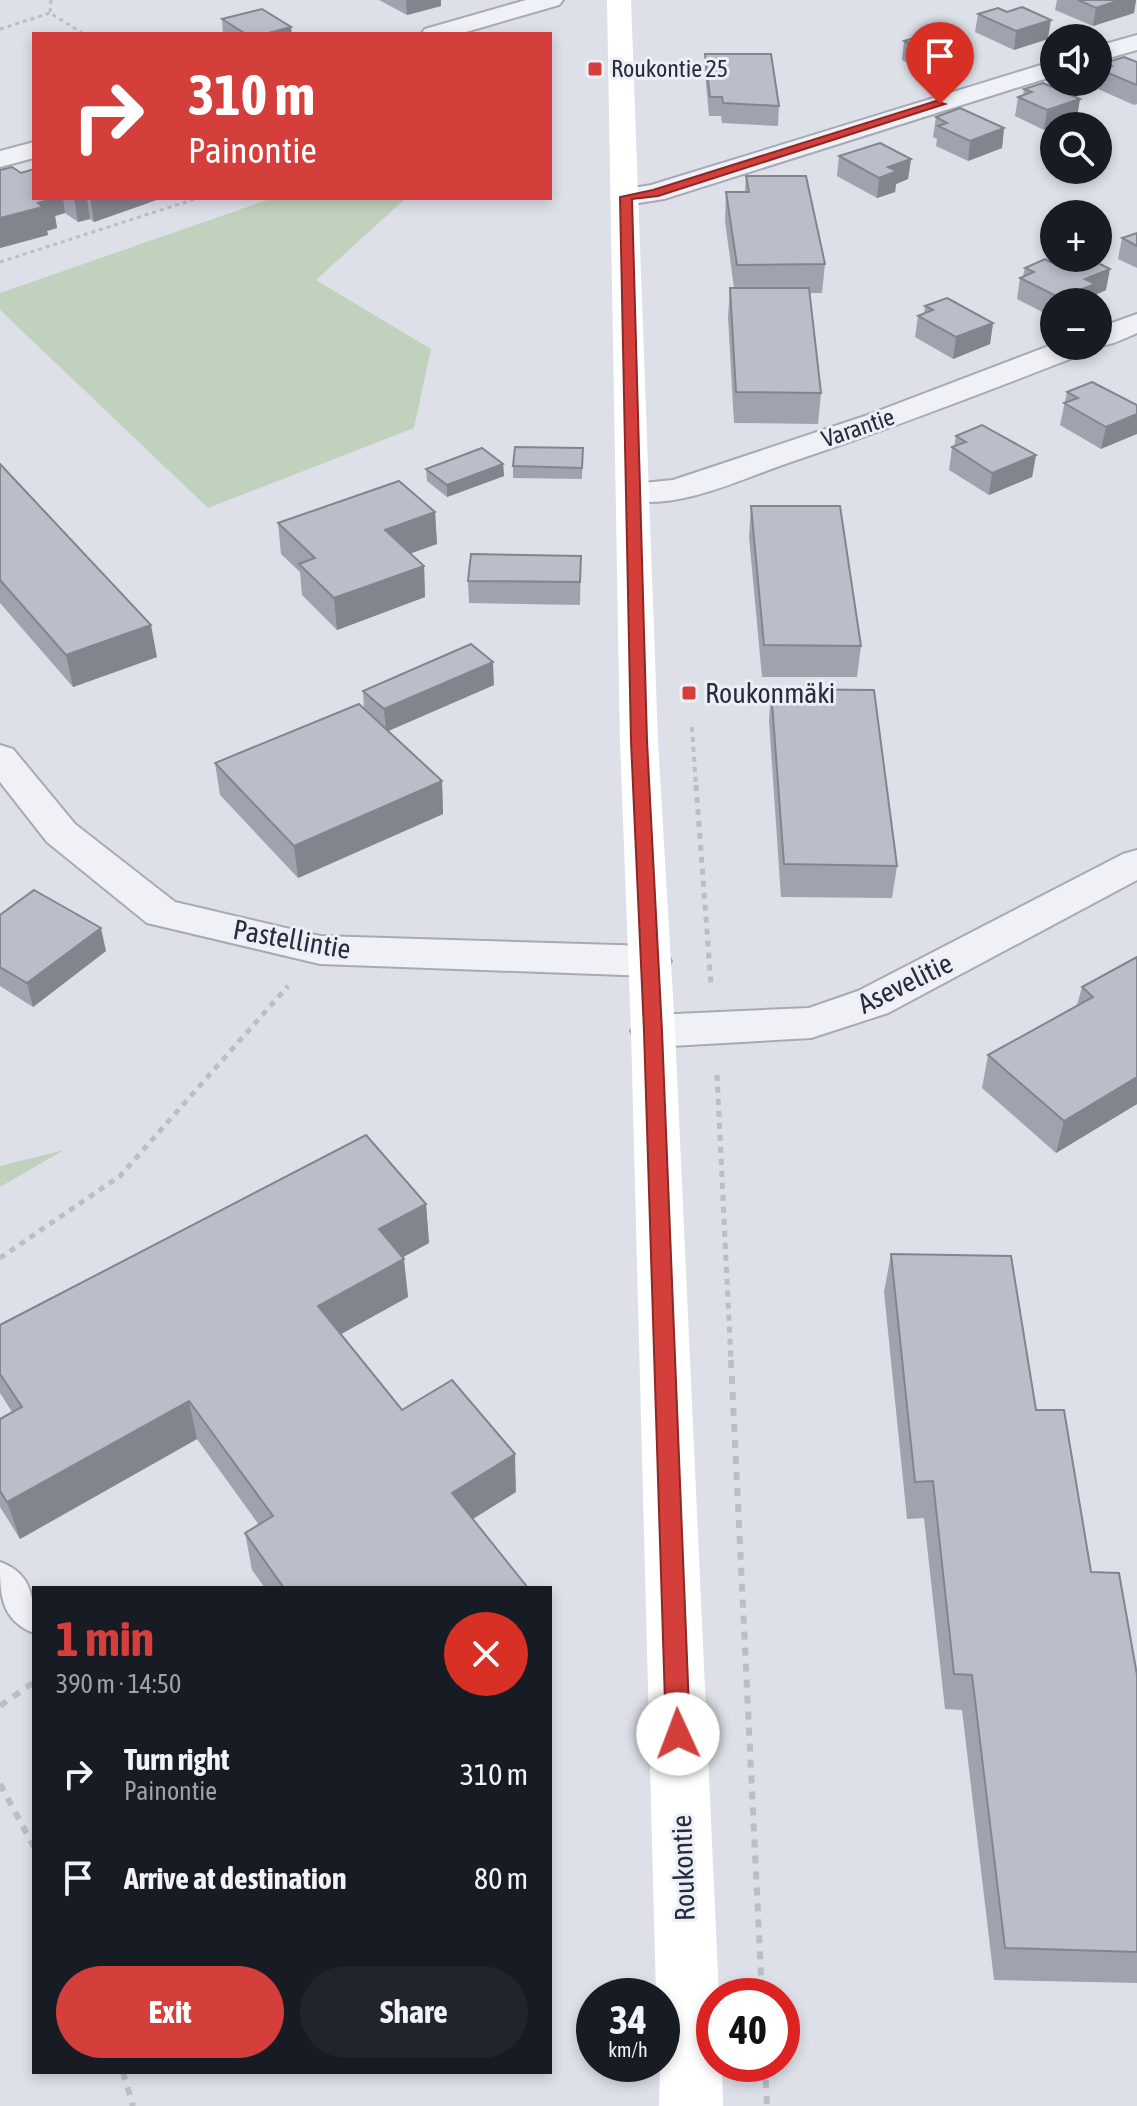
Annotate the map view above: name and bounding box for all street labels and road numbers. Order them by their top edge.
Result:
street label: Varantie [818,403,898,452]
street label: Pastellintie [231,913,353,965]
street label: Asevelitie [853,946,957,1020]
street label: Roukontie [665,1814,701,1922]

